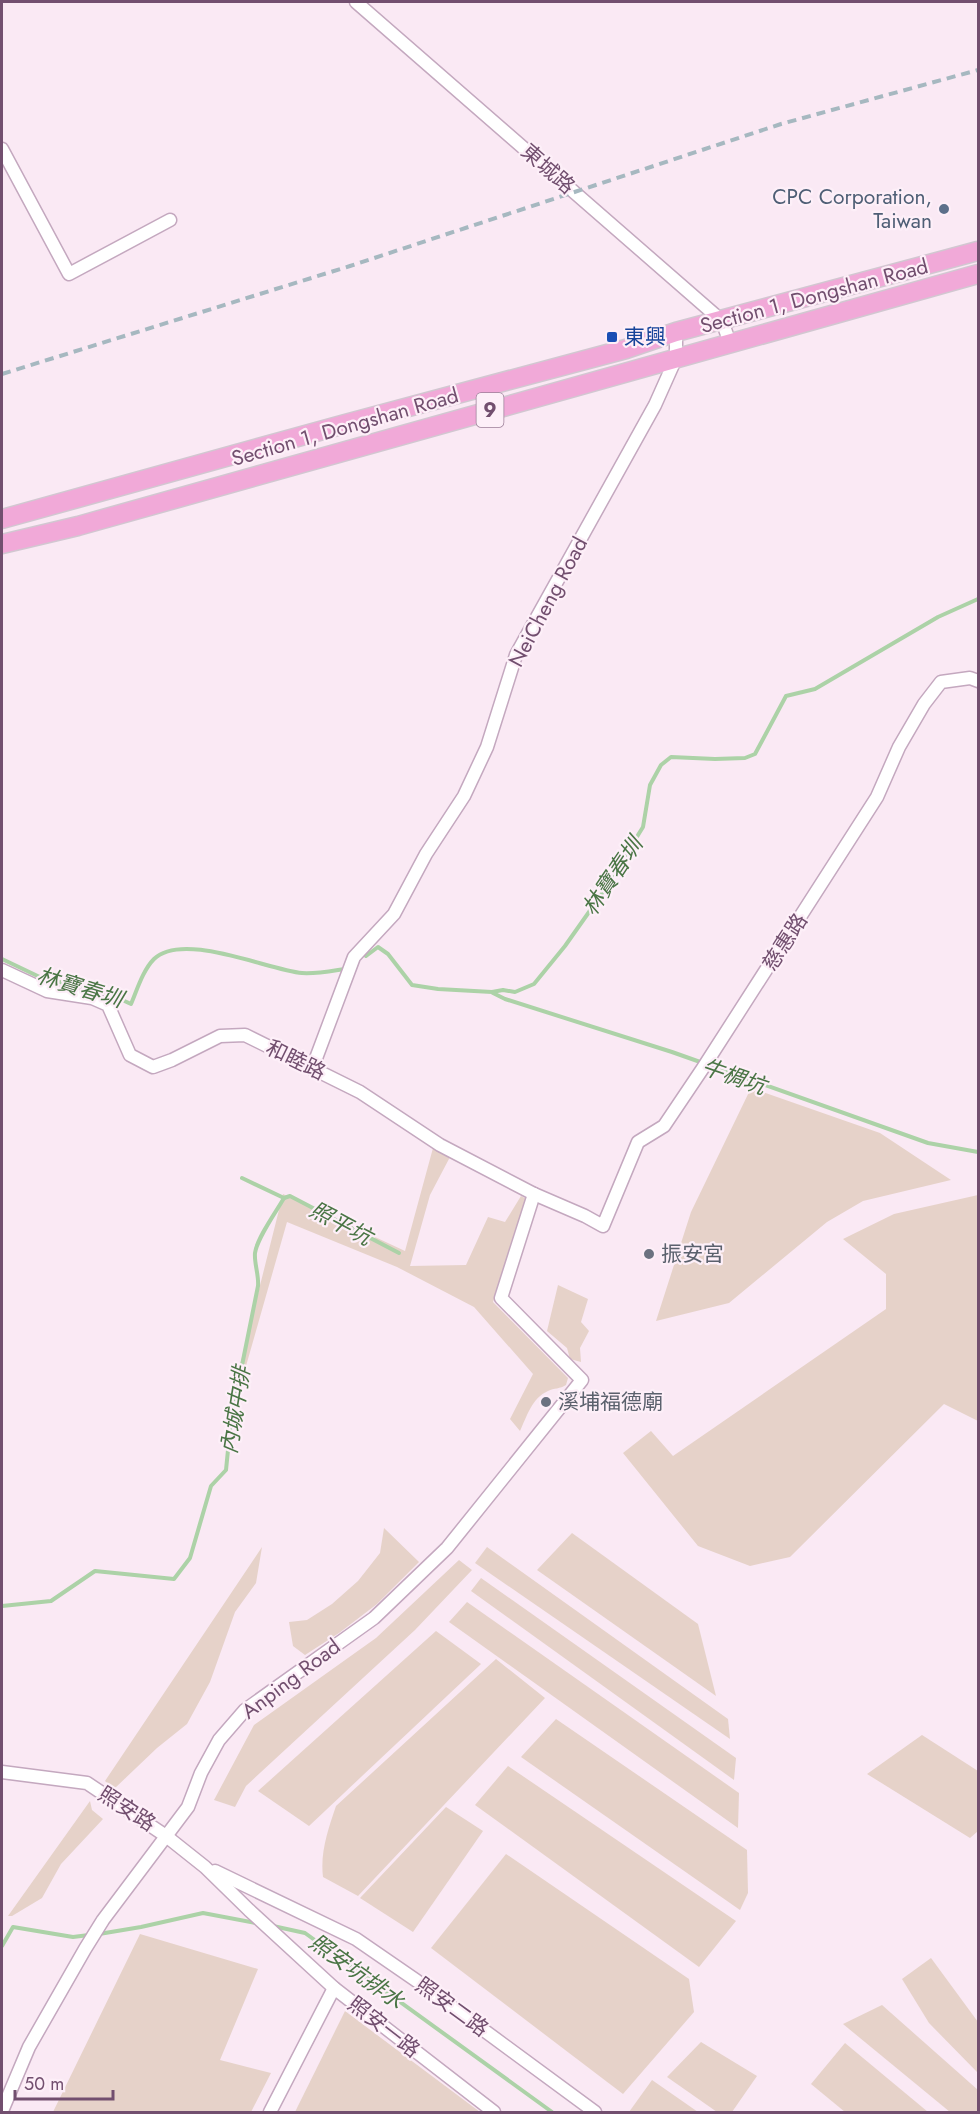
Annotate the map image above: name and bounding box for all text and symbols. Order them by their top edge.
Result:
street label: 東城路 [514,137,582,201]
place label: CPC Corporation, Taiwan [772,182,932,236]
marker: CPC Corporation, Taiwan [937,202,951,216]
street label: Section 1, Dongshan Road [697,251,931,341]
place label: 東興 [624,322,666,352]
marker: 東興 [605,330,619,344]
street label: Section 1, Dongshan Road [228,380,462,474]
road number: 9 [476,393,504,427]
street label: NeiCheng Road [501,532,595,672]
water label: 林寶春圳 [574,828,652,921]
street label: 慈惠路 [755,907,815,977]
water label: 林寶春圳 [33,959,130,1016]
street label: 和睦路 [261,1033,331,1087]
water label: 牛椆坑 [698,1050,773,1103]
water label: 照平坑 [304,1193,380,1254]
place label: 振安宮 [661,1239,724,1269]
marker: 振安宮 [642,1247,656,1261]
water label: 內城中排 [212,1361,258,1456]
place label: 溪埔福德廟 [558,1387,663,1417]
marker: 溪埔福德廟 [539,1395,553,1409]
street label: Anping Road [235,1632,347,1726]
street label: 照安路 [92,1779,162,1839]
water label: 照安坑排水 [303,1926,412,2017]
street label: 照安二路 [409,1970,495,2044]
street label: 照安一路 [342,1989,426,2065]
scale bar [15,2063,112,2101]
text: 50 m [24,2071,64,2097]

